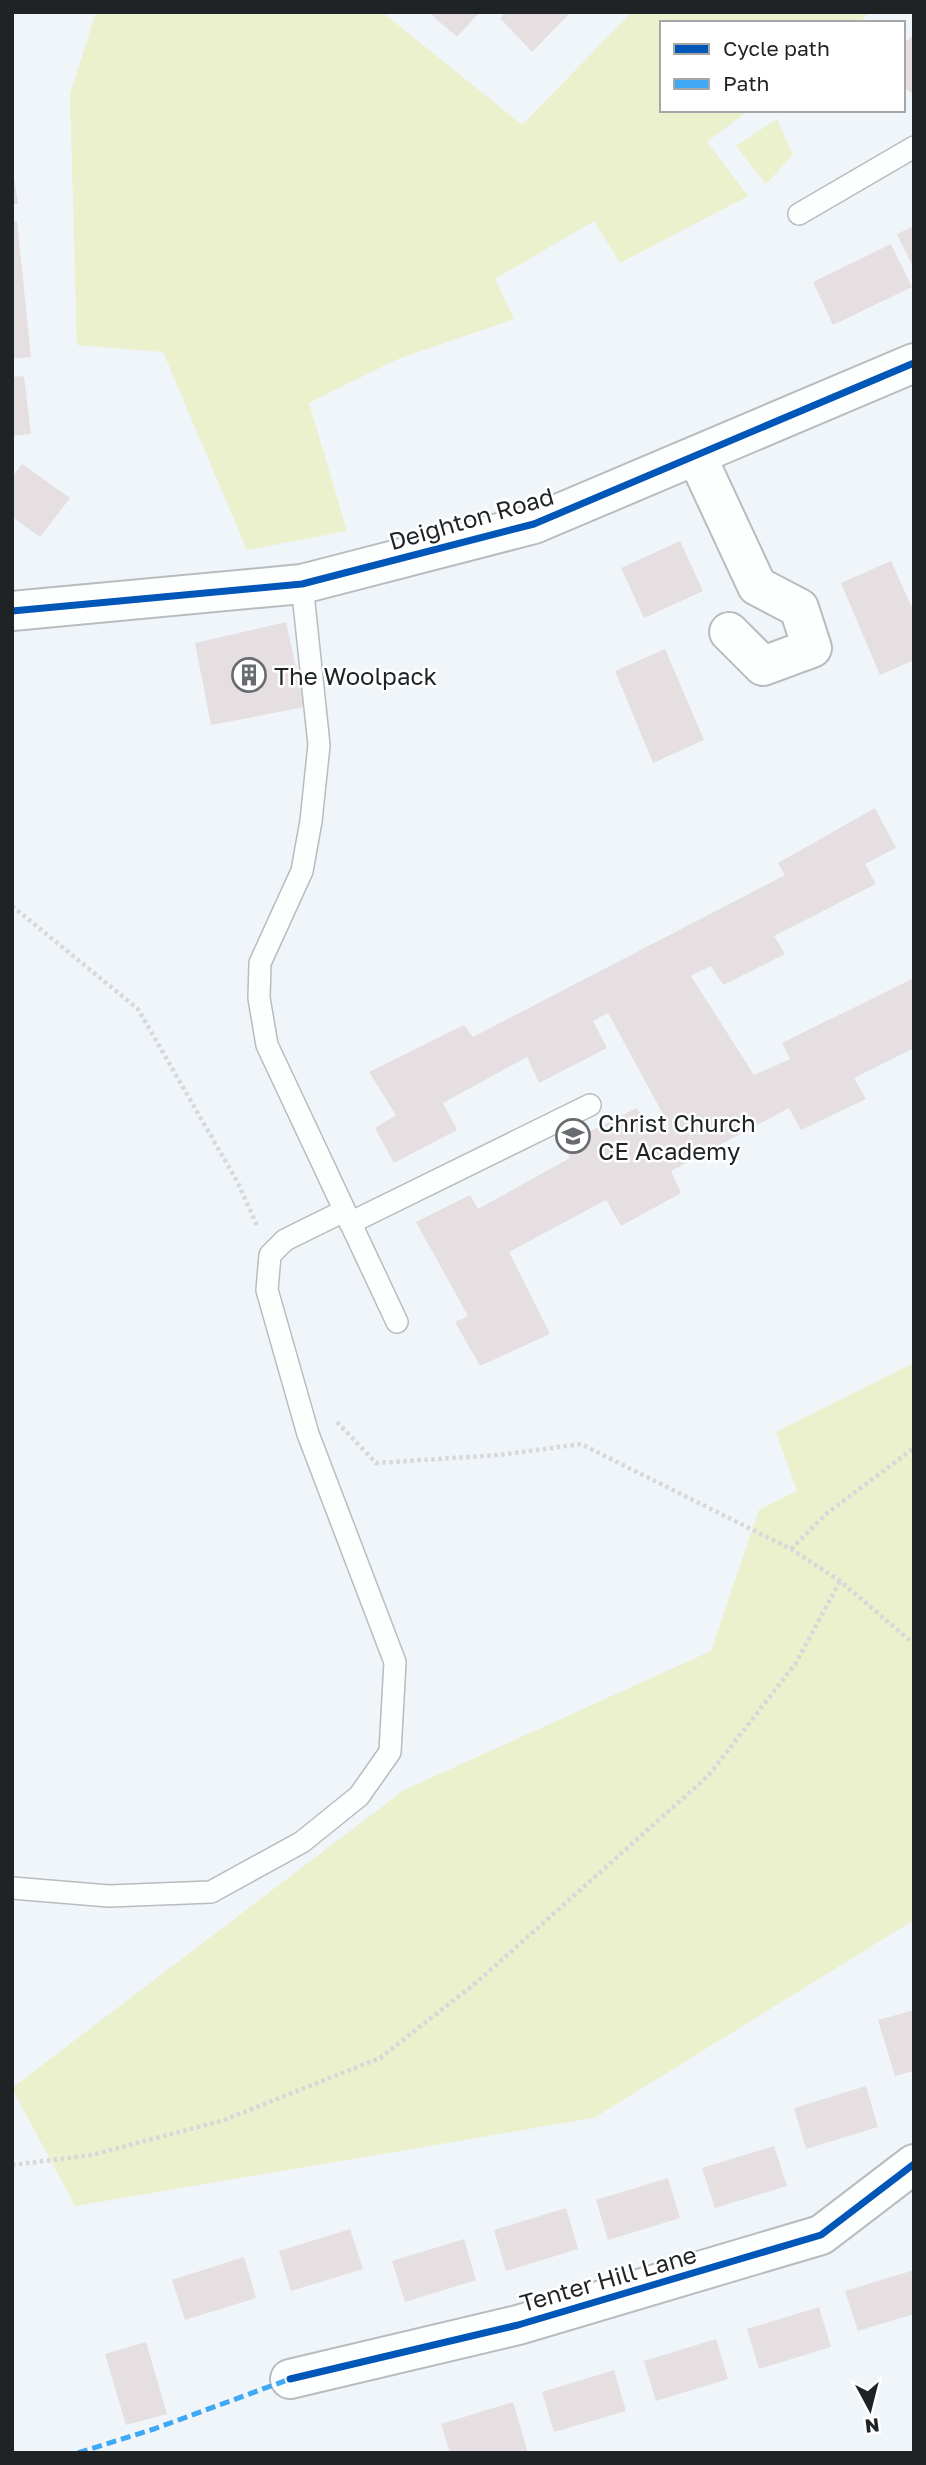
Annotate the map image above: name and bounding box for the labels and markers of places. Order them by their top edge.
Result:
building icon: The Woolpack [230,656,268,694]
place label: The Woolpack [274,661,437,690]
place label: Christ Church CE Academy [598,1108,756,1165]
school or university icon: Christ Church CE Academy [554,1117,592,1155]

